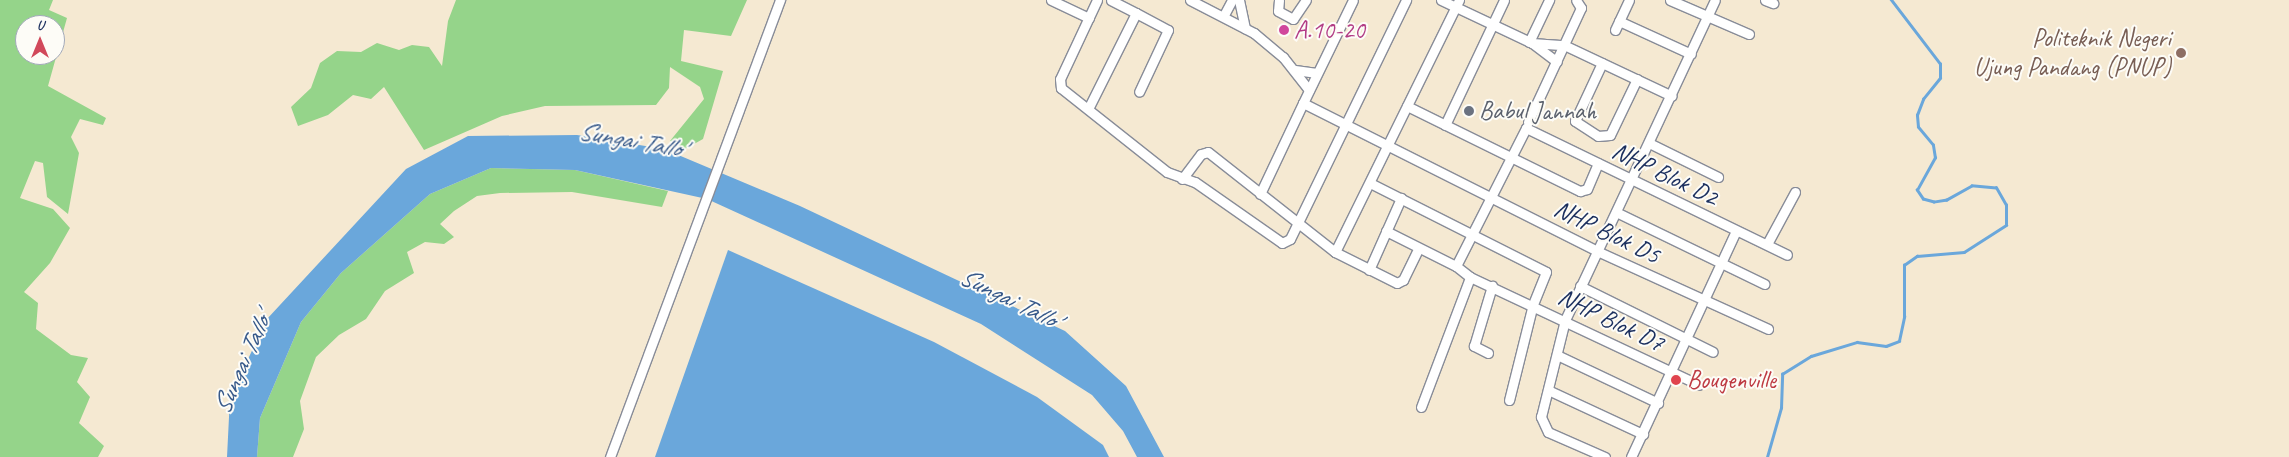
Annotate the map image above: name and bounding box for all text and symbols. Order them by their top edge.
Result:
north arrow [15,15,65,65]
place label: A.10-20 [1294,15,1365,45]
text: U [37,17,43,34]
marker: A.10-20 [1278,24,1290,36]
place label: Politeknik Negeri Ujung Pandang (PNUP) [1973,24,2171,83]
marker: Politeknik Negeri Ujung Pandang (PNUP) [2175,47,2187,59]
place label: Babul Jannah [1479,96,1596,126]
marker: Babul Jannah [1463,105,1475,117]
water label: Sungai Tallo' [576,115,686,165]
street label: NHP Blok D2 [1607,136,1723,212]
street label: NHP Blok D5 [1549,194,1665,270]
water label: Sungai Tallo' [954,261,1064,335]
street label: NHP Blok D7 [1553,282,1669,358]
water label: Sungai Tallo' [206,309,278,419]
place label: Bougenville [1687,365,1776,395]
marker: Bougenville [1669,373,1683,387]

